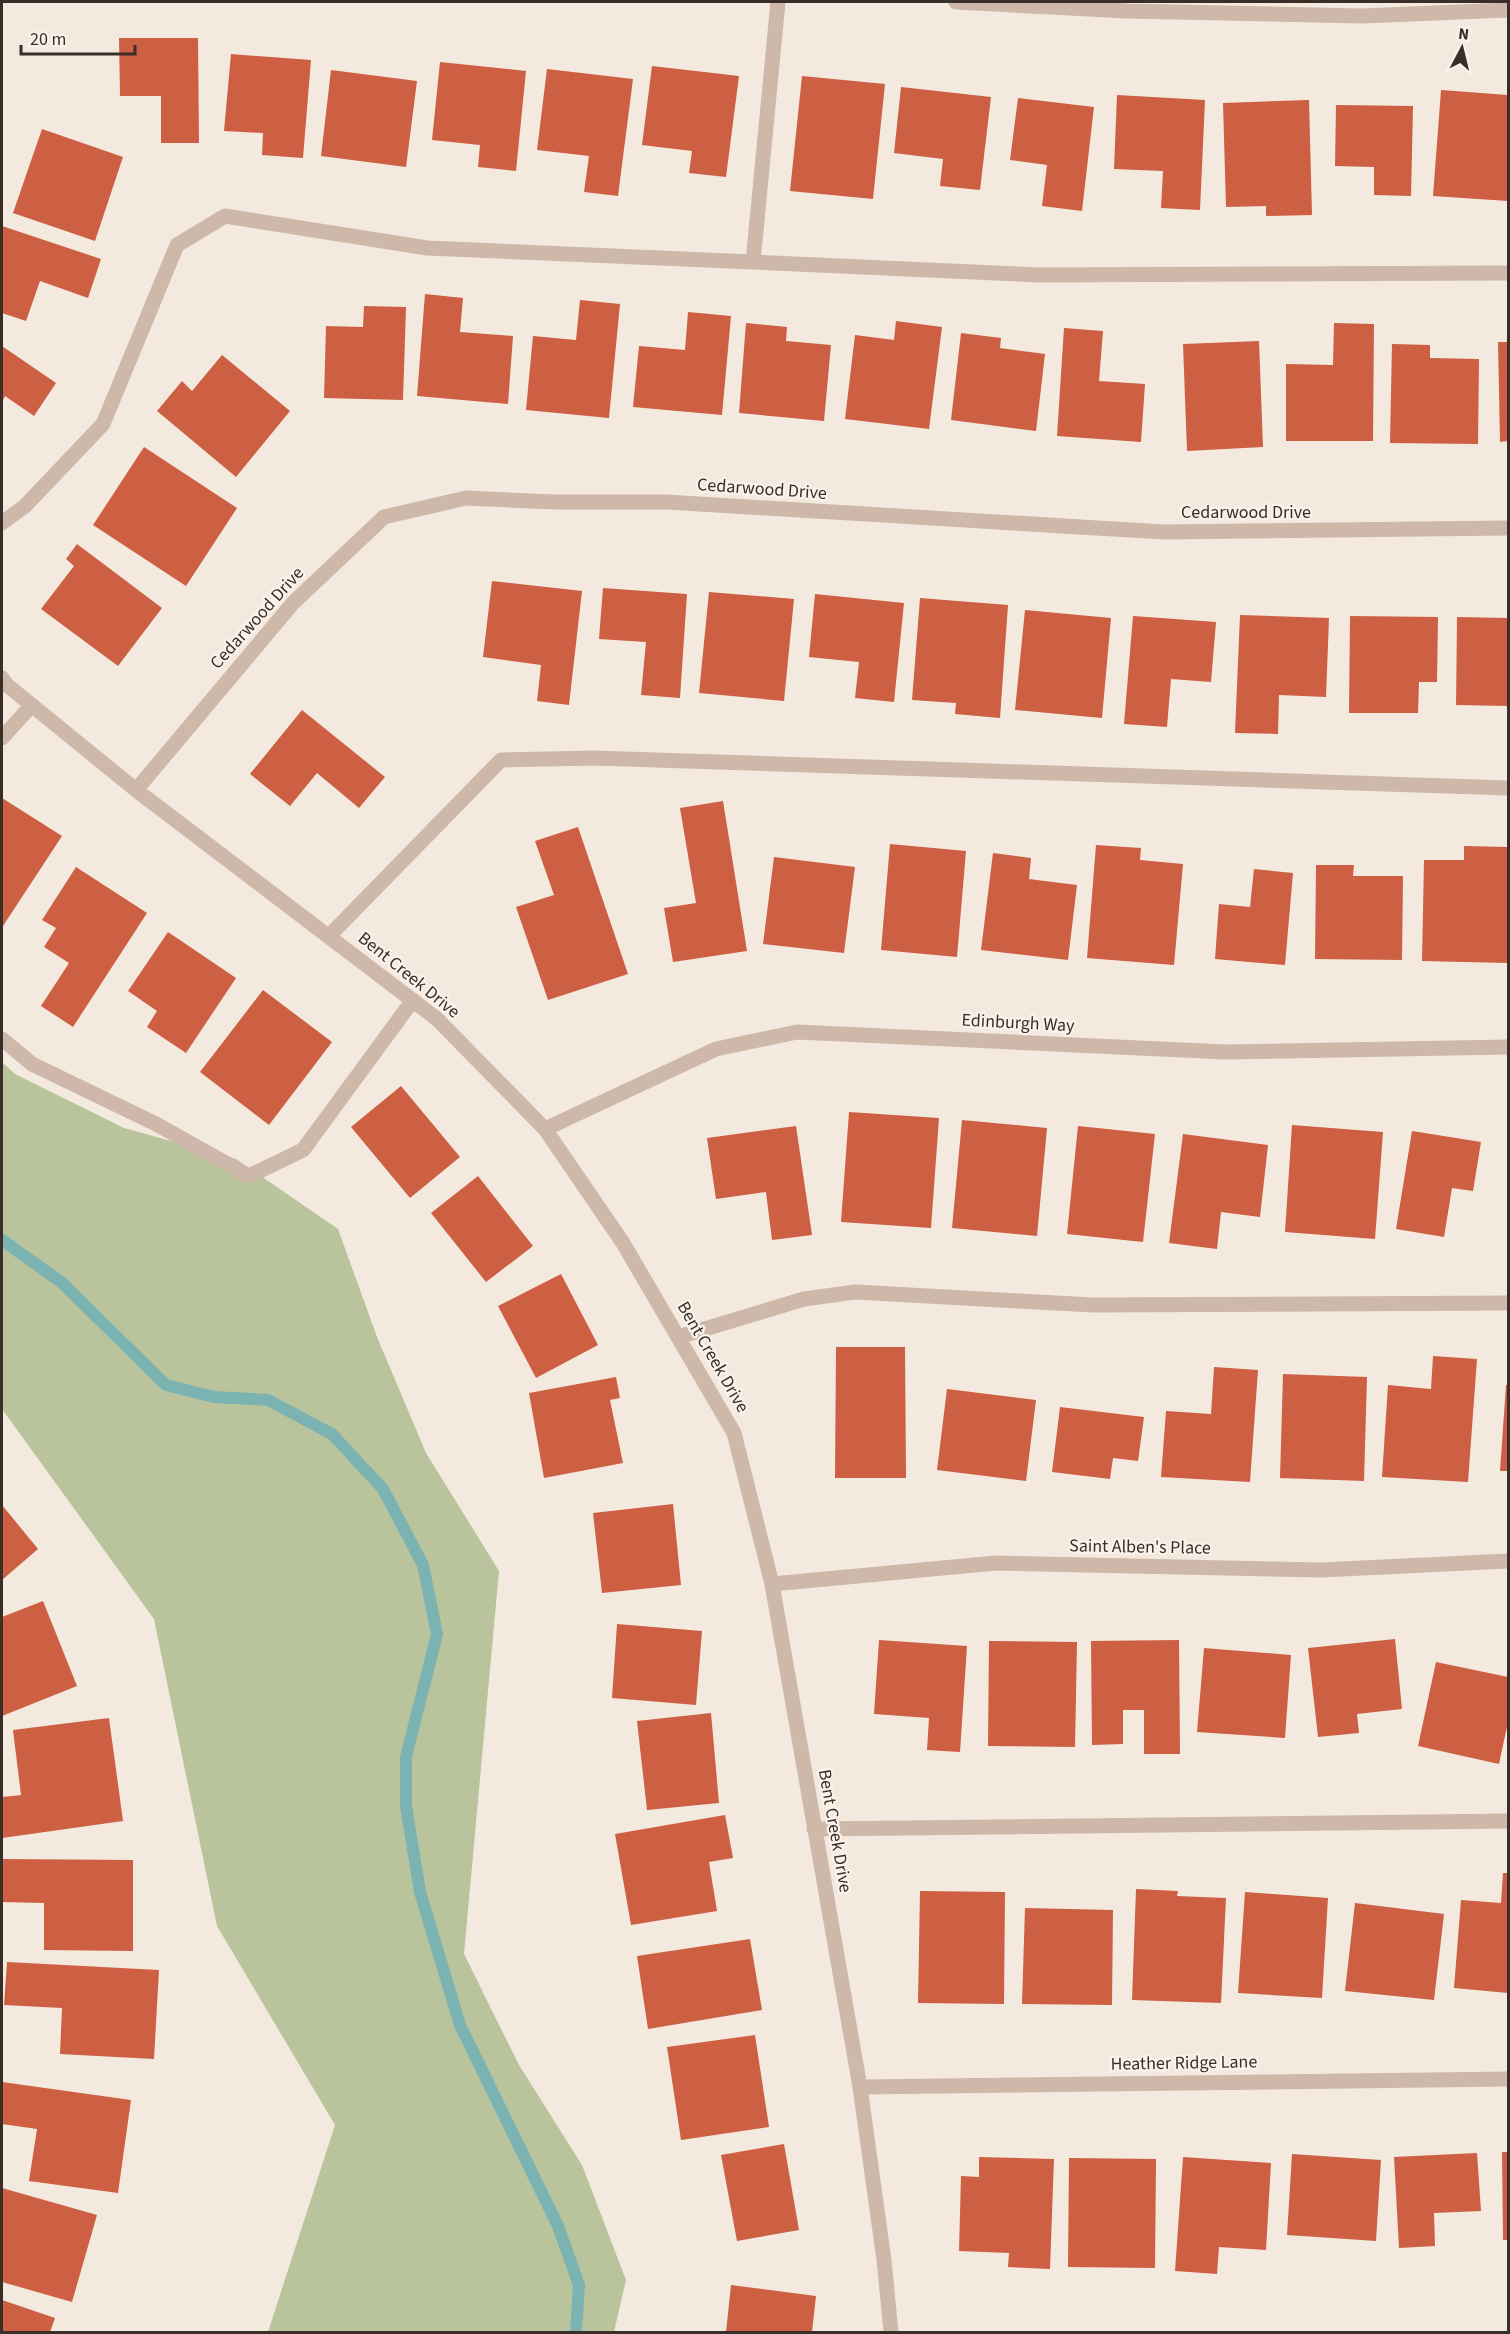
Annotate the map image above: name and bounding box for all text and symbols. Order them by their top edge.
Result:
scale bar [21,18,135,56]
north arrow [1432,18,1492,78]
text: N [1457,23,1470,46]
text: 20 m [30,27,66,52]
street label: Cedarwood Drive [696,472,828,506]
street label: Cedarwood Drive [1181,500,1311,525]
street label: Cedarwood Drive [204,561,310,675]
street label: Bent Creek Drive [353,926,465,1024]
street label: Edinburgh Way [961,1008,1076,1038]
street label: Bent Creek Drive [671,1297,755,1417]
street label: Saint Alben's Place [1069,1533,1211,1561]
street label: Bent Creek Drive [812,1767,858,1895]
street label: Heather Ridge Lane [1111,2049,1258,2077]

